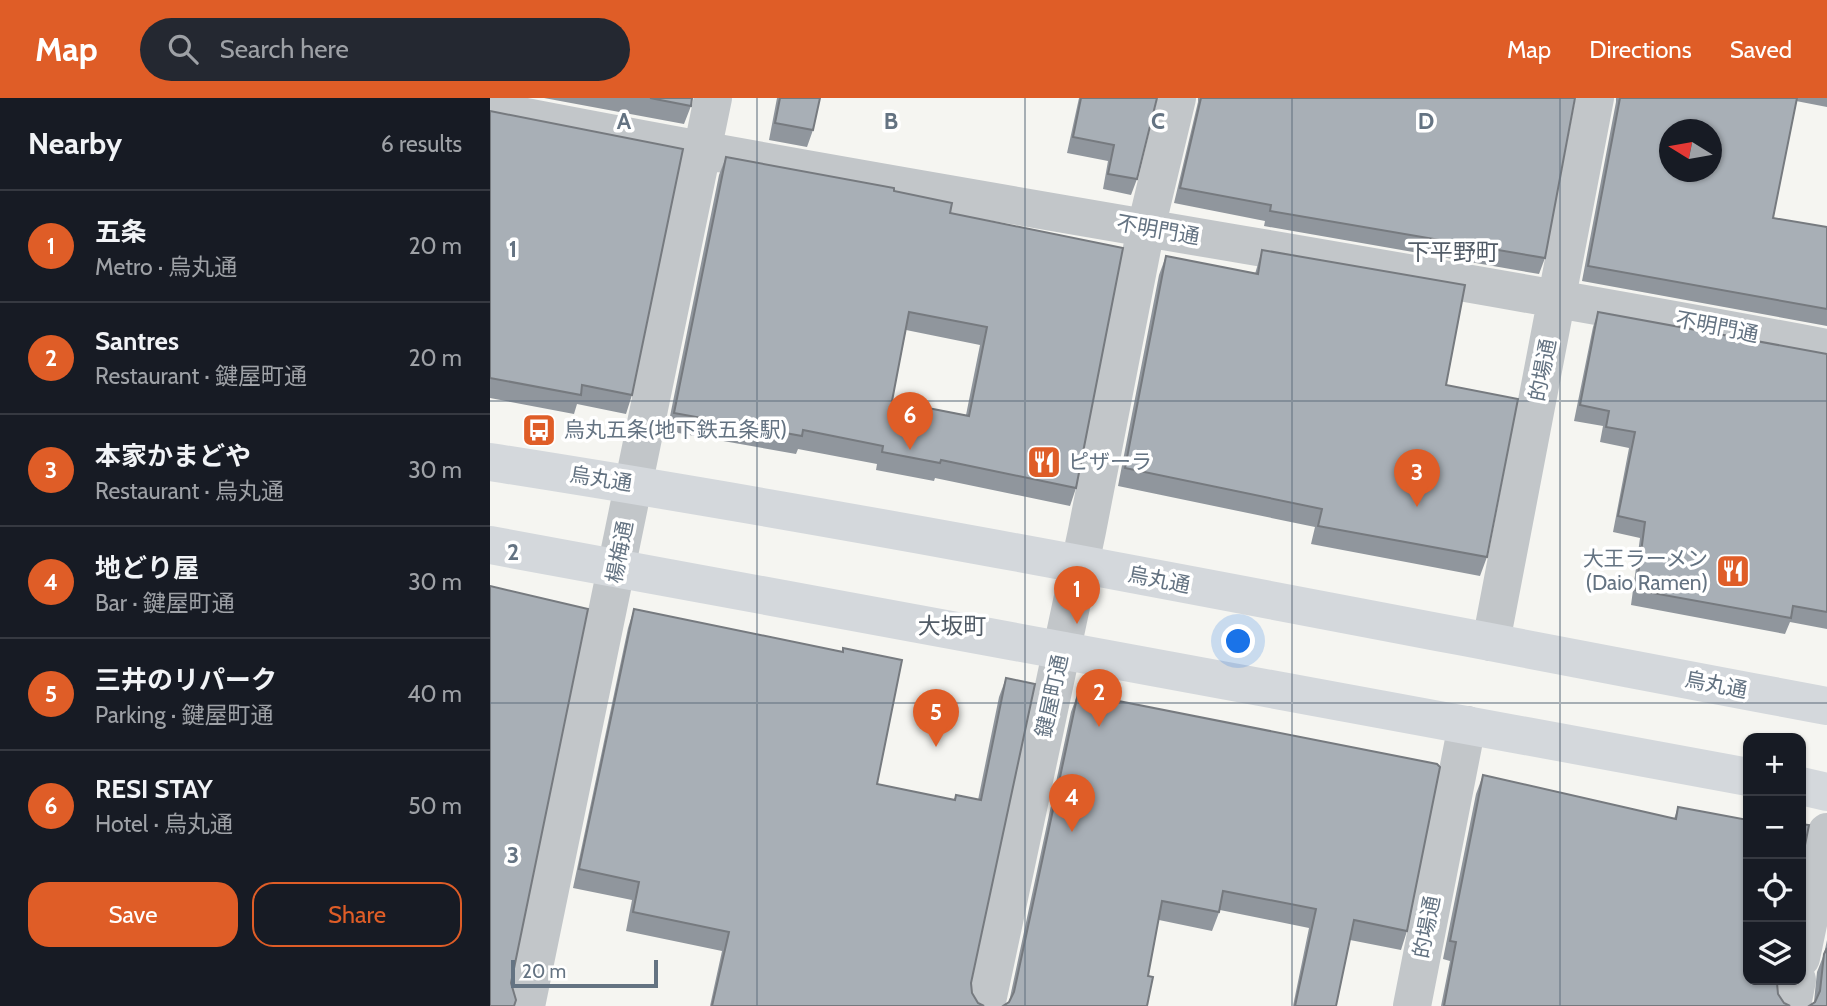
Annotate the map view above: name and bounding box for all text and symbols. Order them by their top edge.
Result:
search box [140,18,630,81]
text: Map [35,29,98,69]
icon: search [164,30,202,68]
text: Search here [220,33,349,65]
text: Map [1507,35,1551,64]
text: Directions [1589,35,1692,64]
text: Saved [1730,35,1792,64]
text: A [617,107,632,135]
text: B [884,107,898,135]
text: C [1151,107,1165,135]
text: D [1418,107,1434,135]
north arrow [1659,119,1722,182]
text: Nearby [28,125,122,162]
text: 6 results [381,130,462,158]
street label: 不明門通 [1115,210,1202,249]
text: 五条 [95,216,147,248]
text: 1 [47,232,55,260]
text: 20 m [409,232,462,260]
text: 1 [509,235,517,263]
district label: 下平野町 [1407,238,1499,266]
text: Metro · 烏丸通 [95,253,237,281]
street label: 不明門通 [1673,306,1761,347]
text: Santres [95,325,179,357]
street label: 的場通 [1524,337,1561,403]
text: 2 [45,344,57,372]
text: 20 m [409,344,462,372]
text: Restaurant · 鍵屋町通 [95,362,307,390]
pin: 6 [887,392,933,450]
bus stop icon: 烏丸五条(地下鉄五条駅) [520,411,558,449]
place label: 烏丸五条(地下鉄五条駅) [564,417,787,442]
text: 本家かまどや [95,440,251,472]
restaurant icon: ピザーラ [1025,443,1063,481]
place label: ピザーラ [1068,449,1152,474]
pin: 3 [1394,449,1440,507]
text: 3 [45,456,57,484]
text: 30 m [408,456,462,484]
street label: 烏丸通 [568,461,634,496]
text: Restaurant · 烏丸通 [95,477,284,505]
street label: 楊梅通 [601,519,638,585]
text: 2 [507,538,519,566]
place label: 大王ラーメン (Daio Ramen) [1583,546,1708,595]
text: 地どり屋 [95,552,199,584]
restaurant icon: 大王ラーメン (Daio Ramen) [1714,552,1752,590]
street label: 烏丸通 [1126,561,1192,598]
pin: 1 [1054,566,1100,624]
text: 4 [44,568,58,596]
text: 30 m [408,568,462,596]
text: Bar · 鍵屋町通 [95,589,235,617]
district label: 大坂町 [918,612,987,640]
your location [1221,624,1255,658]
street label: 鍵屋町通 [1031,652,1072,740]
text: 三井のリパーク [95,664,277,696]
street label: 烏丸通 [1683,666,1749,703]
pin: 2 [1076,669,1122,727]
text: 5 [45,680,57,708]
text: 40 m [407,680,462,708]
pin: 5 [913,689,959,747]
text: Parking · 鍵屋町通 [95,701,273,729]
map controls [1743,733,1806,985]
button: + [1743,733,1806,796]
text: RESI STAY [95,773,213,805]
pin: 4 [1049,774,1095,832]
text: 6 [45,792,57,820]
text: 50 m [408,792,462,820]
button: − [1743,796,1806,859]
text: Hotel · 烏丸通 [95,810,233,838]
text: 3 [507,841,519,869]
button: locate [1743,859,1806,922]
button: Save [28,882,238,947]
button: Share [252,882,462,947]
street label: 的場通 [1408,894,1445,960]
button: layers [1743,922,1806,985]
scale bar [511,957,658,989]
text: 20 m [522,960,566,983]

